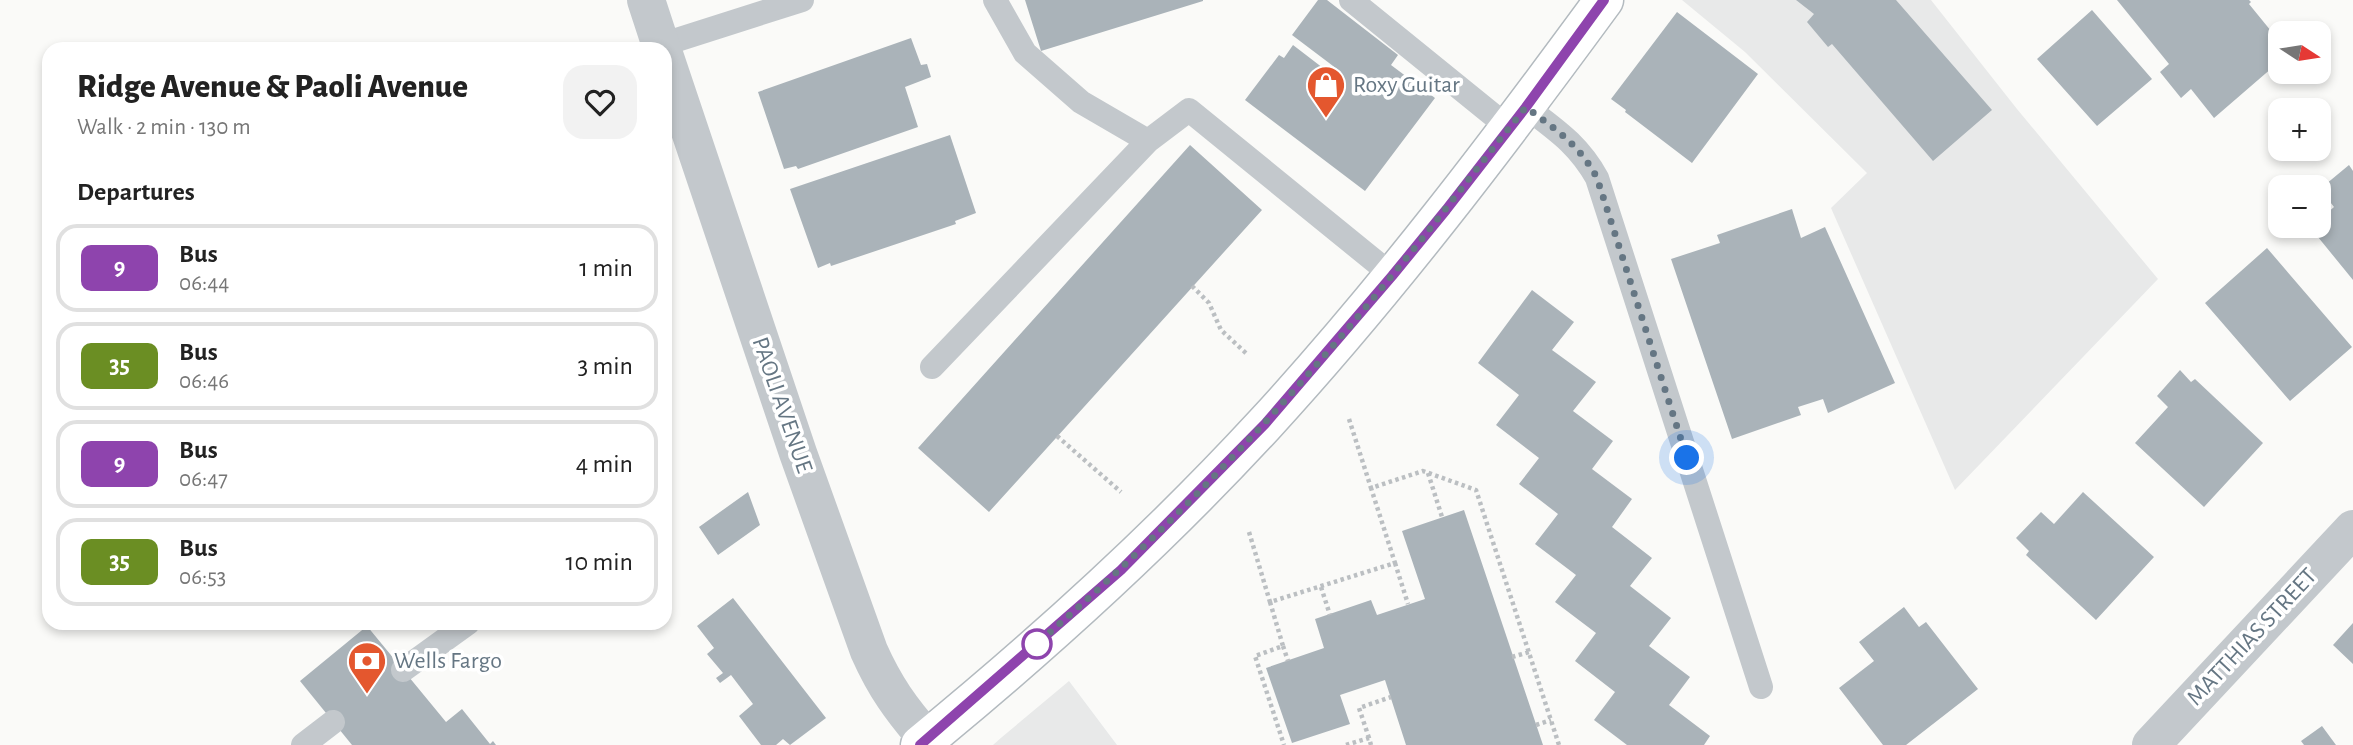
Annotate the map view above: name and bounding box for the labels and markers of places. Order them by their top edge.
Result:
shop icon: Roxy Guitar [1305,64,1347,119]
place label: Roxy Guitar [1353,73,1460,97]
unlabelled marker [1022,629,1052,659]
bank icon: Wells Fargo [346,640,388,695]
place label: Wells Fargo [394,649,502,673]

